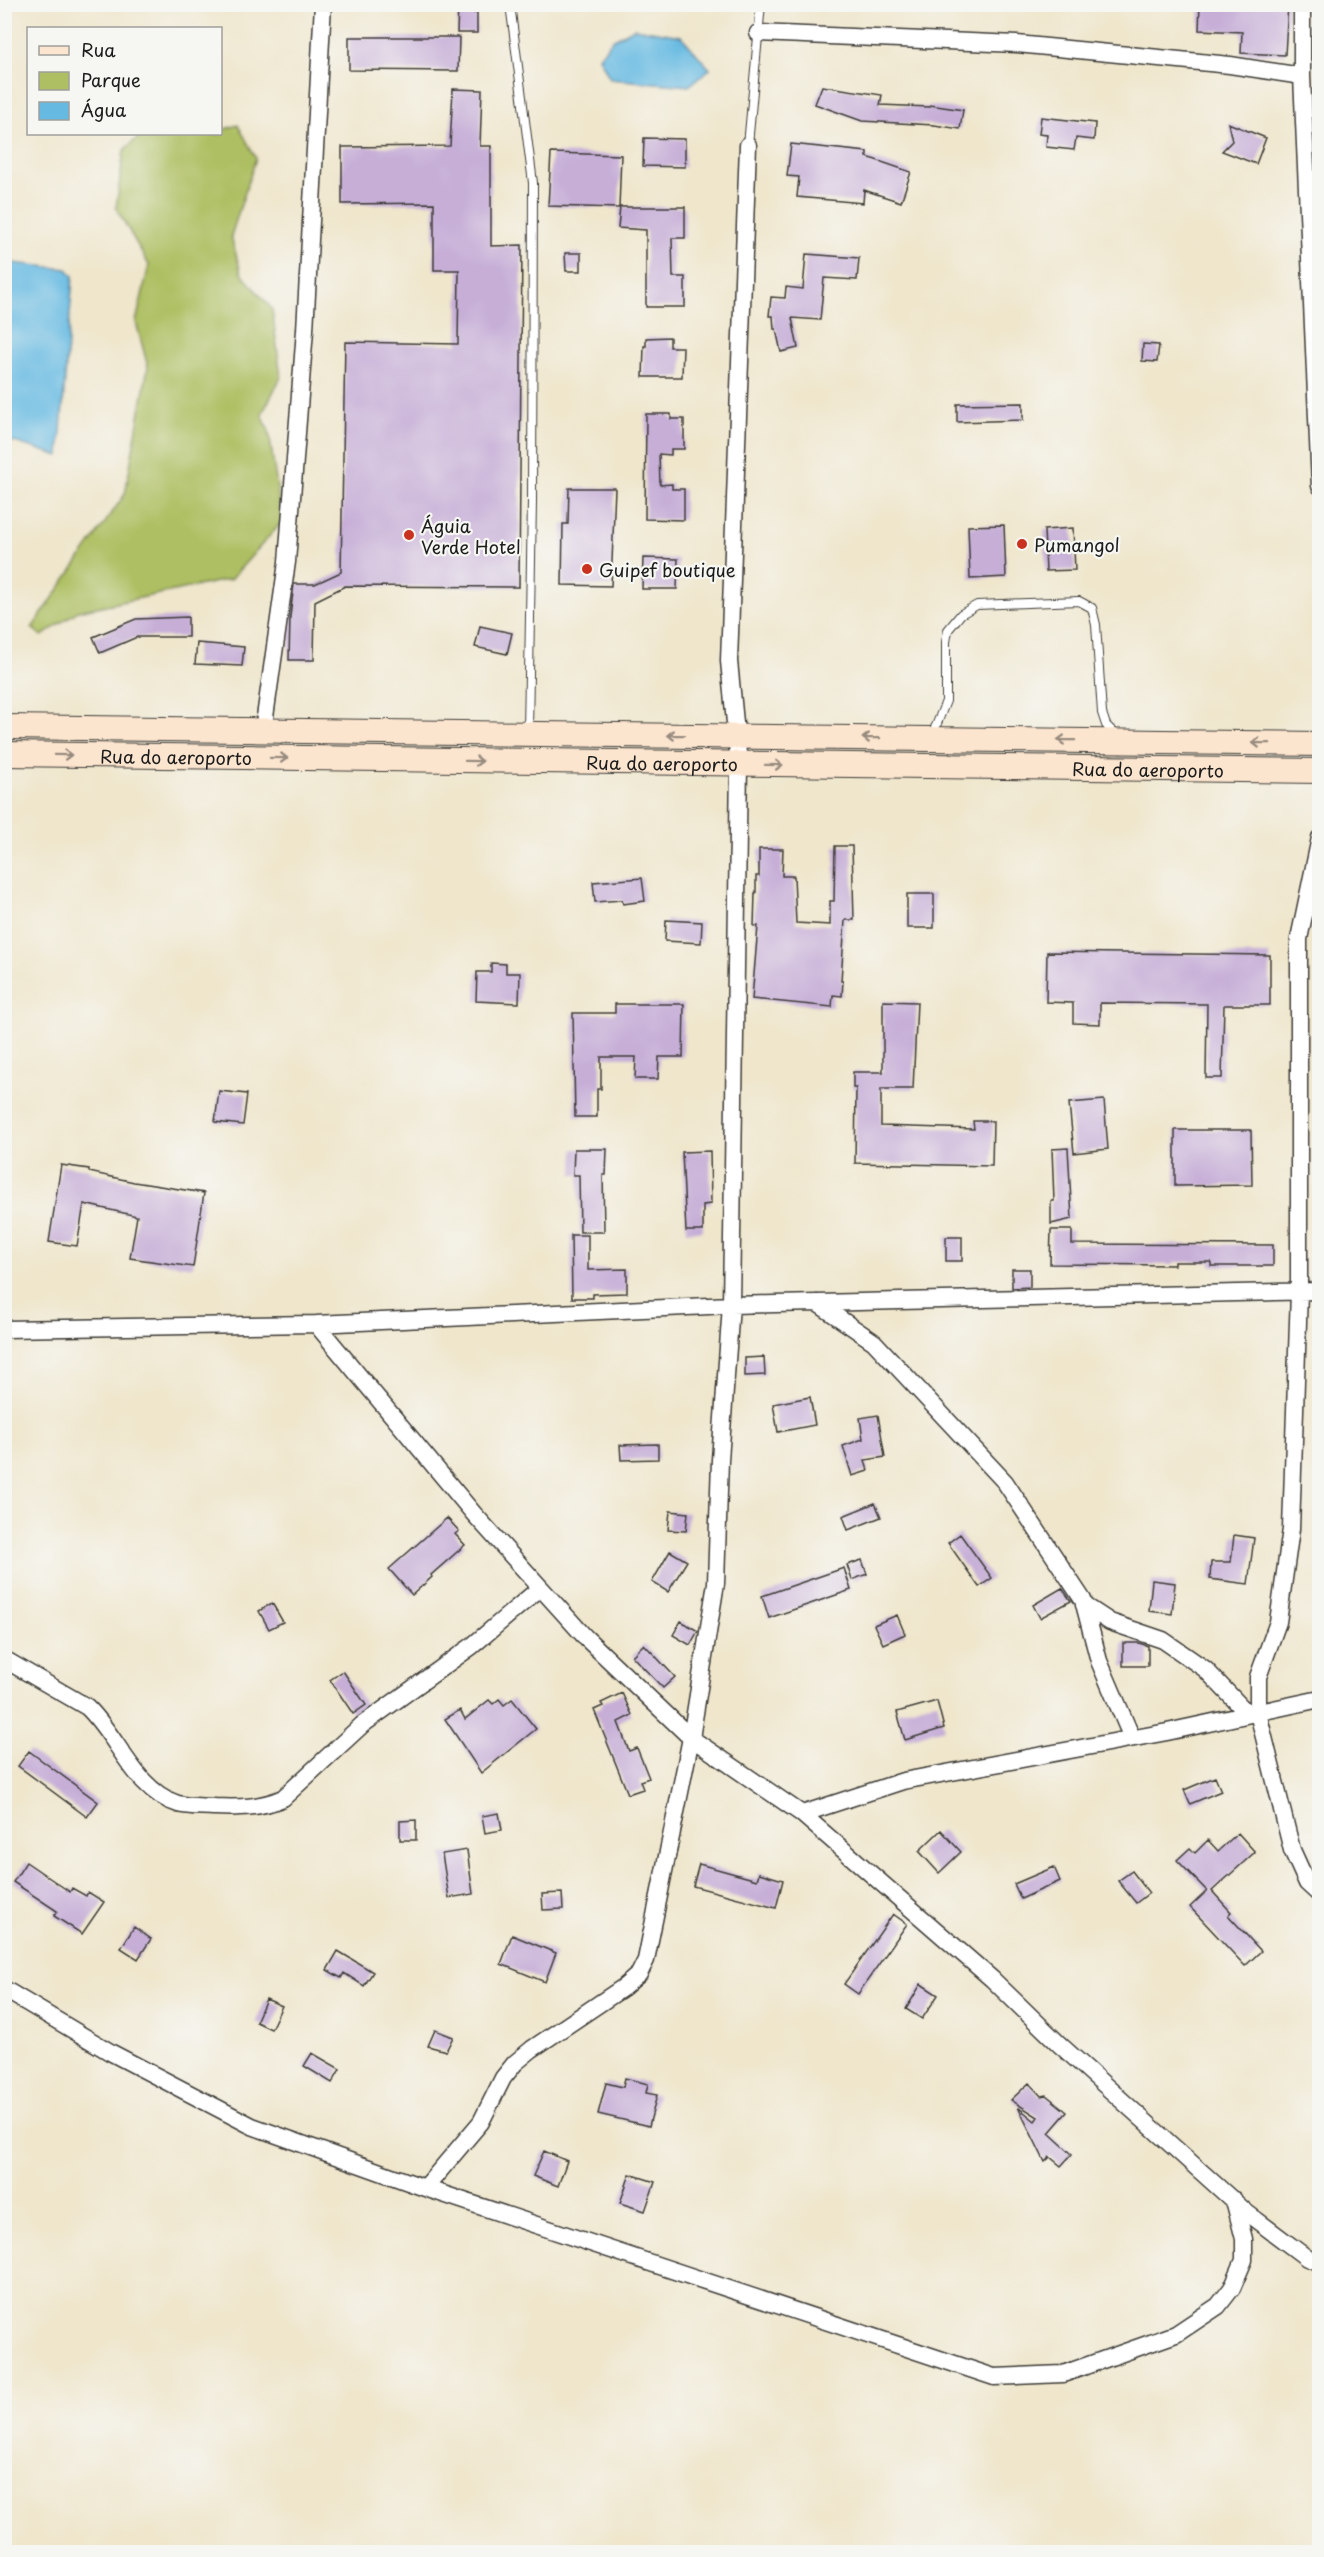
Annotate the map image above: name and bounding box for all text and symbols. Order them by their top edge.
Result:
legend [27,27,222,135]
text: Rua [81,36,116,63]
text: Parque [81,66,141,93]
text: Água [81,96,127,123]
place label: Águia Verde Hotel [421,512,521,560]
marker: Águia Verde Hotel [402,528,416,542]
place label: Pumangol [1034,531,1120,558]
marker: Pumangol [1015,537,1029,551]
place label: Guipef boutique [599,556,736,583]
marker: Guipef boutique [580,562,594,576]
one-way arrow [667,729,687,741]
one-way arrow [862,732,882,743]
one-way arrow [1057,735,1077,746]
one-way arrow [1252,737,1272,749]
street label: Rua do aeroporto [100,742,252,771]
street label: Rua do aeroporto [586,748,738,777]
one-way arrow [52,749,72,761]
one-way arrow [268,752,288,764]
street label: Rua do aeroporto [1072,754,1224,783]
one-way arrow [463,755,483,766]
one-way arrow [763,759,783,771]

